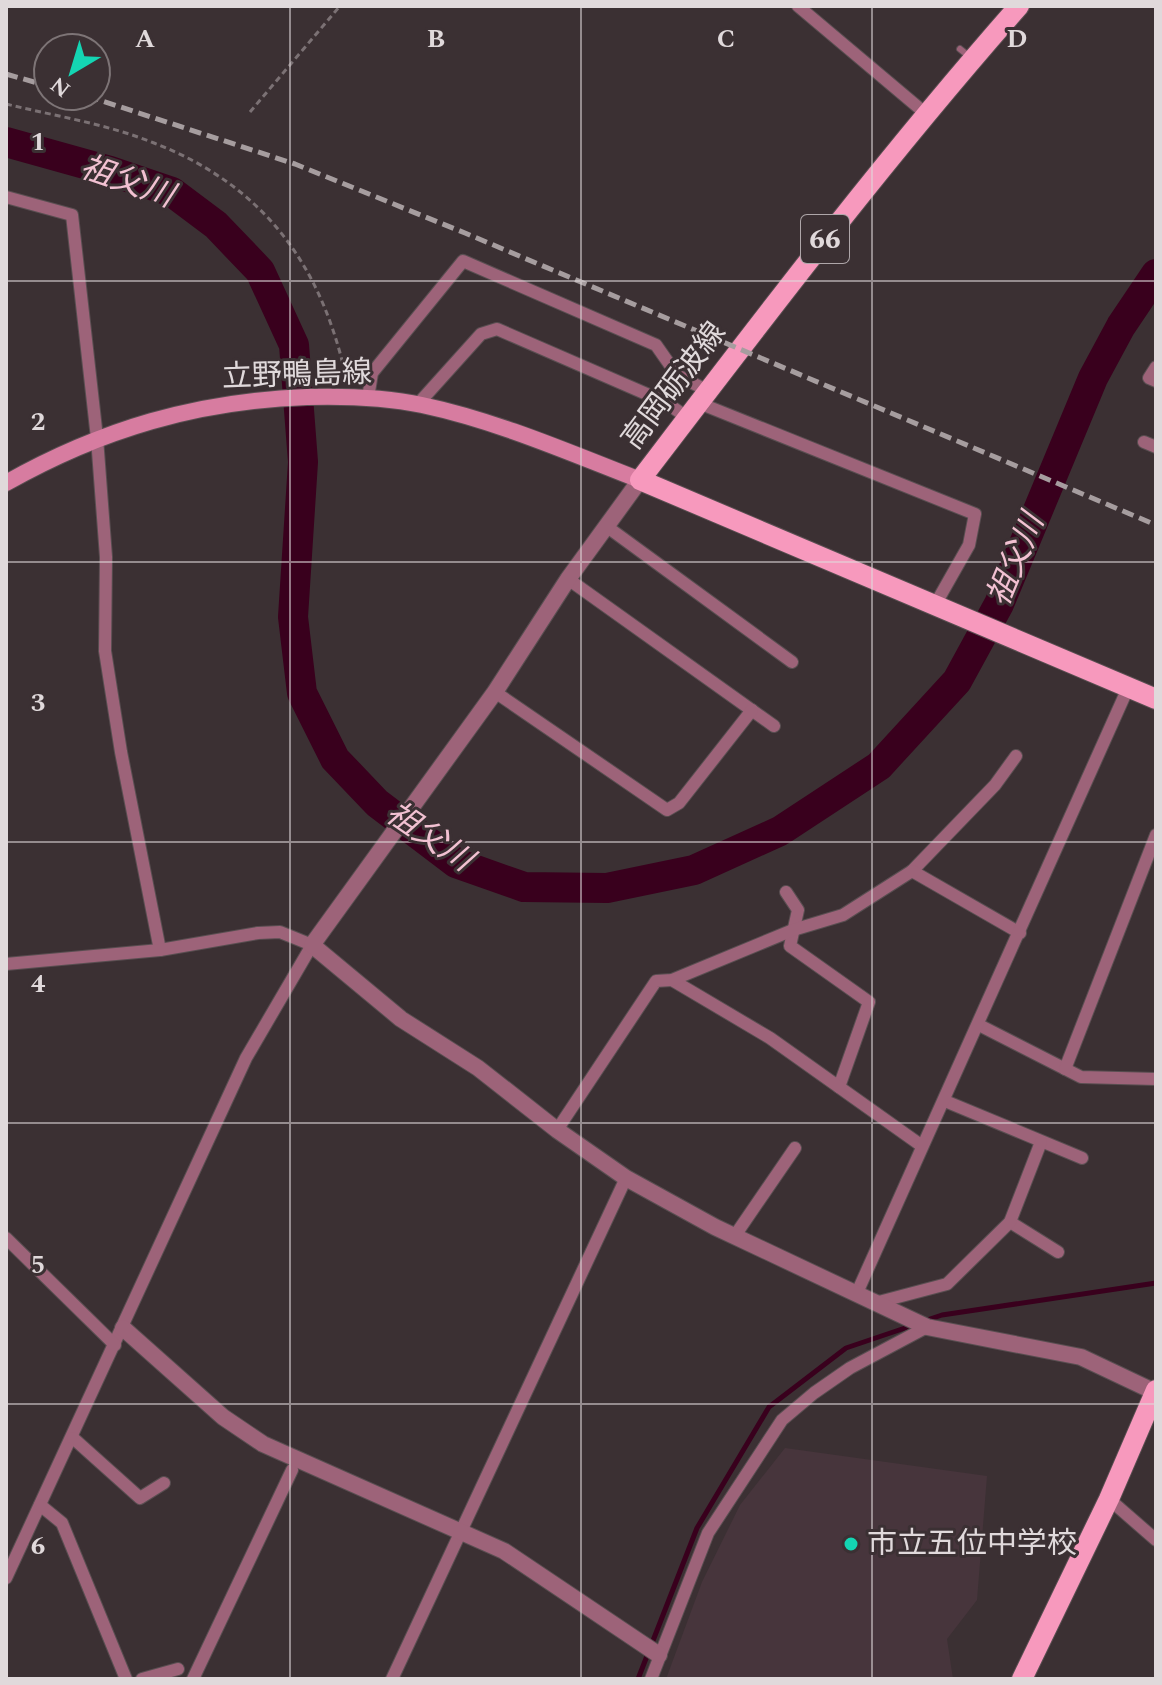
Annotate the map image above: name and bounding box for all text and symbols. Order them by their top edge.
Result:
text: A [135,19,155,59]
text: B [427,19,445,59]
text: C [717,19,735,59]
text: D [1007,19,1027,59]
north arrow [32,32,112,112]
text: N [43,68,78,105]
text: 1 [31,122,45,162]
water label: 祖父川 [74,143,183,222]
road number: 66 [801,215,849,263]
street label: 高岡砺波線 [610,312,738,460]
street label: 立野鴨島線 [221,349,373,401]
text: 2 [31,402,45,442]
water label: 祖父川 [975,503,1058,614]
text: 3 [31,683,45,723]
water label: 祖父川 [375,790,485,886]
text: 4 [31,964,46,1004]
text: 5 [31,1245,45,1285]
place label: 市立五位中学校 [867,1521,1077,1567]
text: 6 [31,1526,45,1566]
marker: 市立五位中学校 [842,1535,860,1553]

